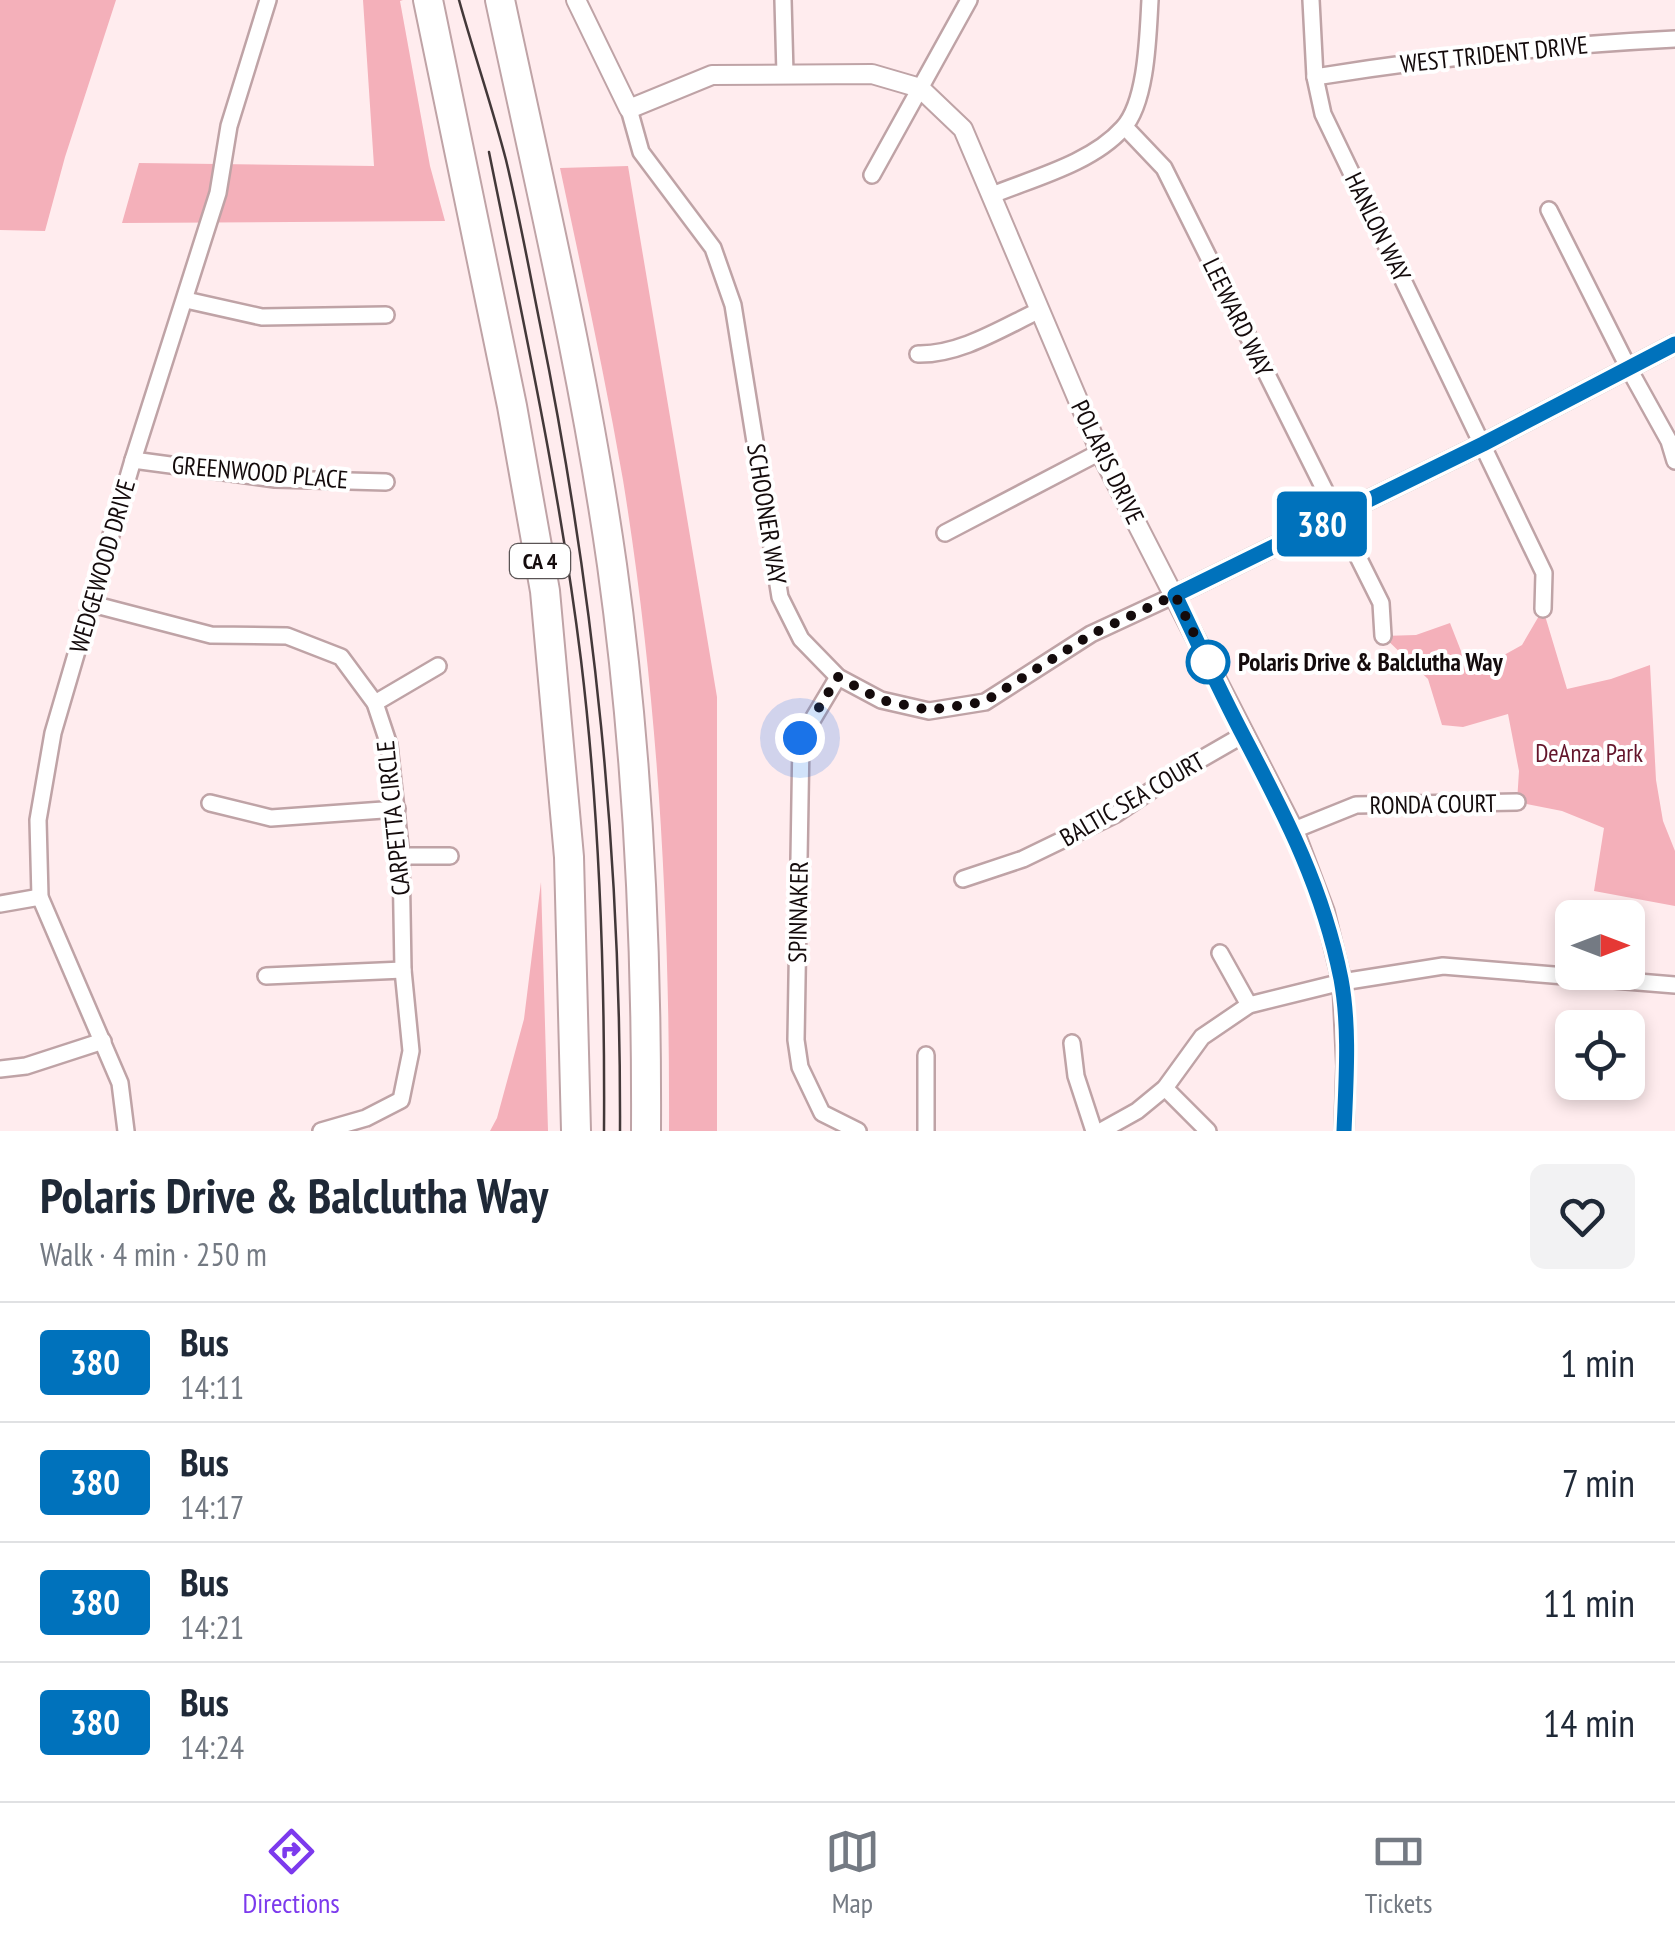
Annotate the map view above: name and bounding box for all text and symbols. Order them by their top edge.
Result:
street label: WEST TRIDENT DRIVE [1399,28,1589,80]
street label: HANLON WAY [1338,167,1418,287]
street label: LEEWARD WAY [1196,253,1281,382]
street label: POLARIS DRIVE [1064,395,1152,529]
street label: SCHOONER WAY [740,441,794,587]
street label: GREENWOOD PLACE [171,448,349,496]
street label: WEDGEWOOD DRIVE [62,475,142,657]
line badge: 380 [1264,492,1380,556]
text: 380 [1297,501,1347,547]
road number: CA 4 [510,544,570,578]
marker: Polaris Drive & Balclutha Way [1187,641,1229,683]
place label: Polaris Drive & Balclutha Way [1238,646,1504,678]
your location [775,713,825,763]
park label: DeAnza Park [1535,737,1643,769]
street label: CARPETTA CIRCLE [369,739,417,897]
street label: BALTIC SEA COURT [1054,745,1210,853]
street label: RONDA COURT [1369,787,1497,821]
street label: SPINNAKER [781,861,815,963]
north arrow [1555,900,1645,990]
map controls [1555,900,1645,1100]
button: locate [1555,1010,1645,1100]
text: Polaris Drive & Balclutha Way [40,1164,548,1226]
button: heart [1530,1164,1635,1269]
text: Walk · 4 min · 250 m [40,1233,267,1275]
text: Bus [180,1317,229,1366]
text: 1 min [1560,1338,1635,1387]
text: 380 [70,1339,120,1385]
text: 14:11 [180,1366,244,1408]
text: Bus [180,1437,229,1486]
text: 7 min [1562,1458,1635,1507]
text: 380 [70,1459,120,1505]
text: 14:17 [180,1486,244,1528]
text: Bus [180,1557,229,1606]
text: 11 min [1543,1578,1635,1627]
text: 380 [70,1579,120,1625]
text: 14:21 [180,1606,244,1648]
text: Bus [180,1677,229,1726]
text: 14 min [1543,1698,1635,1747]
text: 380 [70,1699,120,1745]
text: 14:24 [180,1726,244,1768]
tab: Directions [242,1824,340,1921]
tab: Map [825,1824,880,1921]
tab: Tickets [1365,1824,1433,1921]

